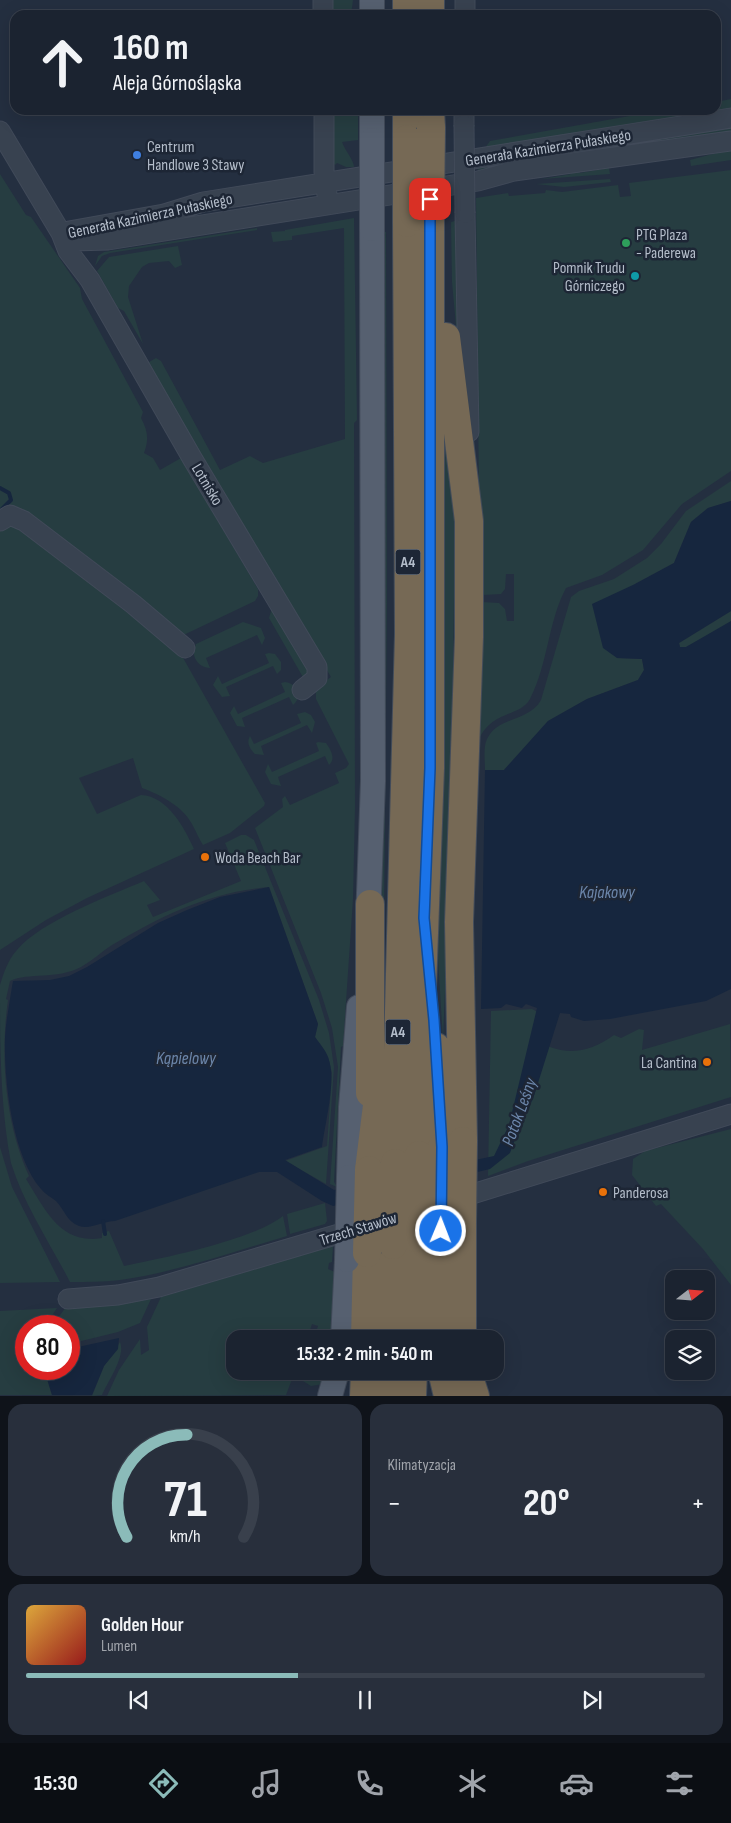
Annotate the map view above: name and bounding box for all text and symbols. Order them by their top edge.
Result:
text: 160 m [113,27,189,70]
icon: ahead [30,30,95,95]
text: Aleja Górnośląska [113,70,242,97]
street label: Generała Kazimierza Pułaskiego [464,126,632,171]
place label: Centrum Handlowe 3 Stawy [147,138,244,175]
marker: Centrum Handlowe 3 Stawy [131,149,143,161]
pin [409,178,451,220]
icon: arrive [416,185,444,213]
street label: Generała Kazimierza Pułaskiego [66,190,234,243]
place label: PTG Plaza - Paderewa [636,226,696,263]
marker: PTG Plaza - Paderewa [620,237,632,249]
place label: Pomnik Trudu Górniczego [553,259,625,296]
marker: Pomnik Trudu Górniczego [629,270,641,282]
street label: Lotnisko [187,460,227,509]
road number: A4 [396,550,420,574]
place label: Woda Beach Bar [215,849,301,868]
marker: Woda Beach Bar [199,851,211,863]
water label: Kajakowy [579,882,636,903]
road number: A4 [386,1020,410,1044]
water label: Kąpielowy [156,1048,217,1069]
place label: La Cantina [641,1054,697,1073]
marker: La Cantina [701,1056,713,1068]
water label: Potok Leśny [497,1074,542,1149]
place label: Panderosa [613,1184,668,1203]
marker: Panderosa [597,1186,609,1198]
position arrow [414,1204,466,1256]
street label: Trzech Stawów [317,1209,399,1250]
north arrow [665,1270,715,1320]
map controls [665,1270,715,1380]
speed limit sign: 80 [15,1315,80,1380]
button: layers [665,1330,715,1380]
text: 15:32 · 2 min · 540 m [297,1343,433,1366]
text: Klimatyzacja [388,1456,456,1475]
text: 71 [163,1469,206,1532]
text: 20° [523,1481,570,1526]
text: − [388,1487,401,1520]
text: + [691,1487,705,1520]
text: km/h [169,1526,200,1547]
text: Golden Hour [101,1614,184,1637]
text: Lumen [101,1637,137,1656]
icon: previous [125,1686,153,1714]
icon: pause [351,1686,379,1714]
icon: next [578,1686,606,1714]
icon: directions [146,1766,181,1801]
icon: music [249,1766,284,1801]
icon: phone [352,1766,387,1801]
icon: climate [455,1766,490,1801]
icon: car [559,1766,594,1801]
icon: filters [662,1766,697,1801]
text: 15:30 [34,1770,78,1797]

